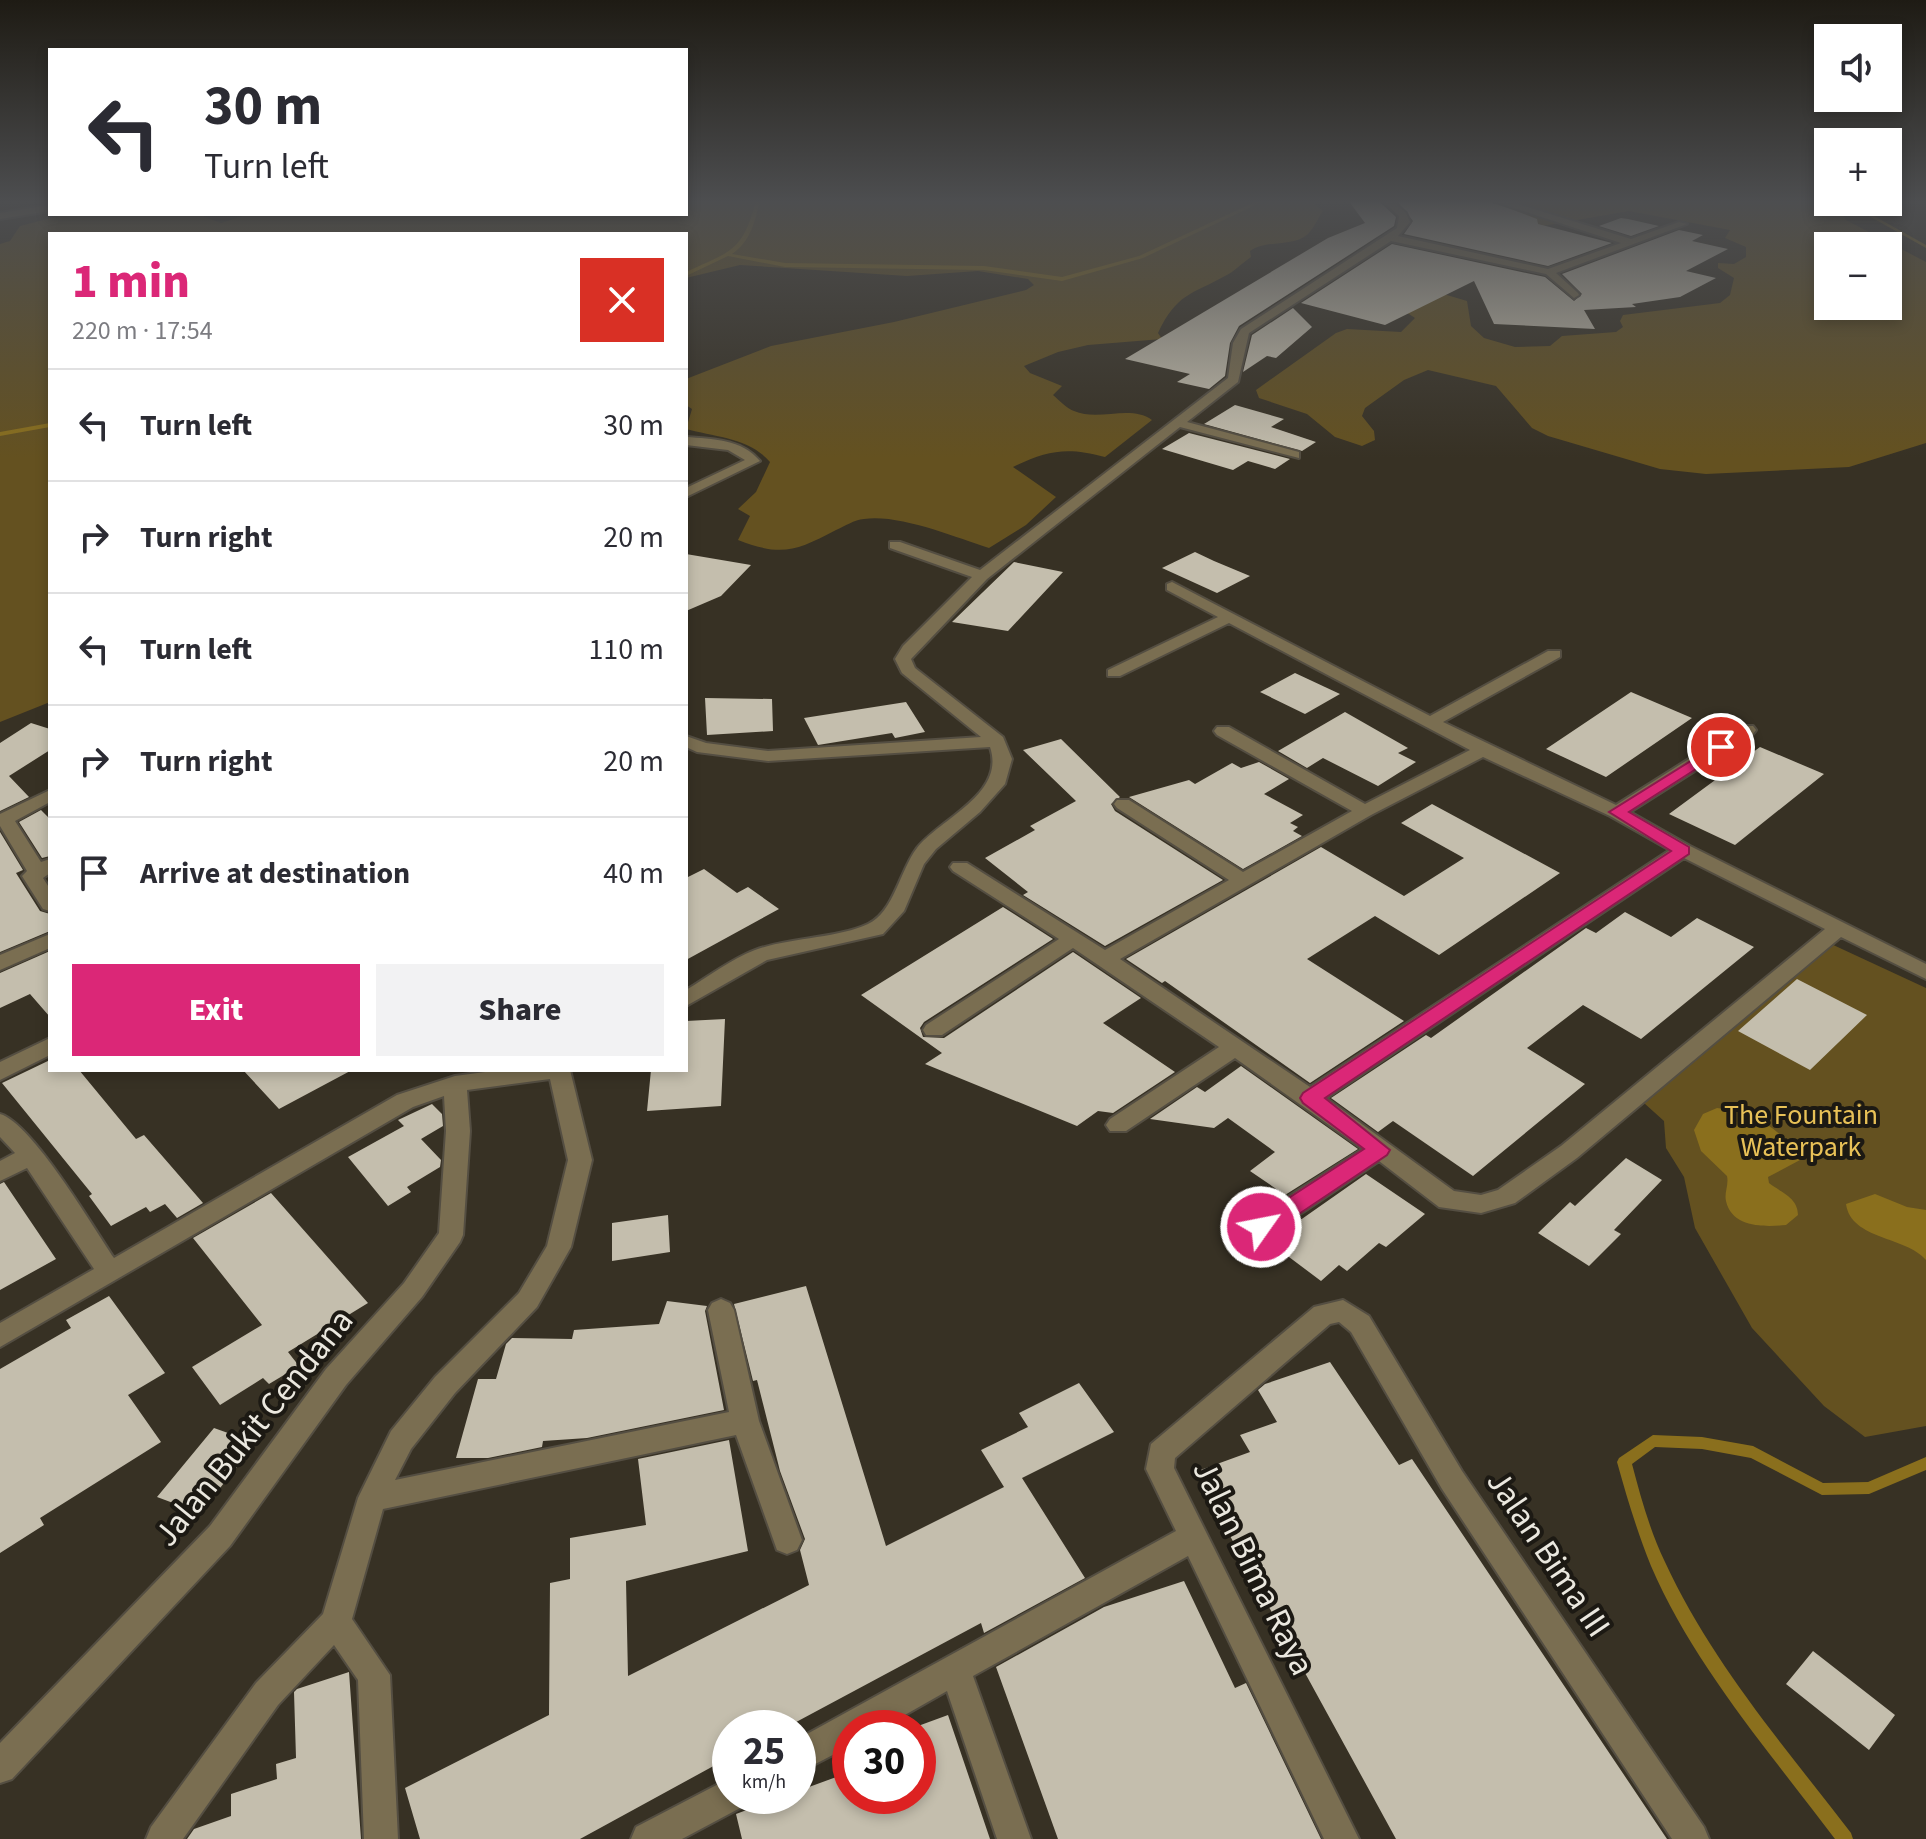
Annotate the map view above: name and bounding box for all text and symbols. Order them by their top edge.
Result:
map controls [1814,24,1902,320]
button: sound [1814,24,1902,112]
text: 30 m [204,67,322,146]
icon: left [72,80,176,184]
button: + [1814,128,1902,216]
text: Turn left [204,141,329,192]
button: − [1814,232,1902,320]
text: 1 min [72,248,190,316]
button: close [580,258,664,342]
text: 220 m · 17:54 [72,312,213,349]
icon: left [72,403,116,447]
text: Turn left [140,404,252,447]
text: 30 m [603,404,664,447]
icon: right [72,515,116,559]
text: Turn right [140,516,272,559]
text: 20 m [603,516,664,559]
icon: left [72,627,116,671]
text: Turn left [140,628,252,671]
text: 110 m [588,628,664,671]
pin [1687,713,1755,781]
icon: arrive [1699,725,1743,769]
icon: right [72,739,116,783]
text: Turn right [140,740,272,783]
text: 20 m [603,740,664,783]
icon: arrive [72,851,116,895]
text: Arrive at destination [140,852,410,895]
text: 40 m [603,852,664,895]
button: Exit [72,964,360,1056]
button: Share [376,964,664,1056]
park label: The Fountain Waterpark [1724,1095,1878,1167]
position arrow [1219,1185,1303,1269]
street label: Jalan Bukit Cendana [143,1299,365,1557]
street label: Jalan Bima Raya [1180,1452,1326,1684]
street label: Jalan Bima III [1474,1461,1622,1647]
speed limit sign: 30 [832,1710,936,1814]
text: 25 [743,1723,785,1780]
text: km/h [742,1768,786,1796]

